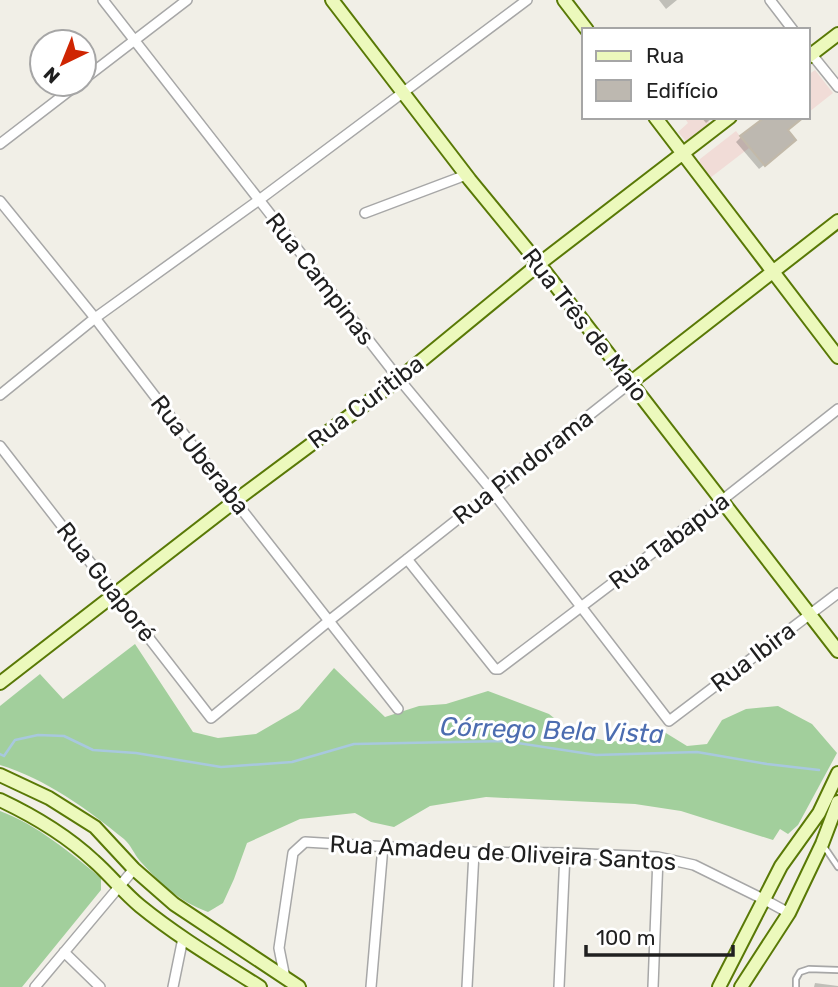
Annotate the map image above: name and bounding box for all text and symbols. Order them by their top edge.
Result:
north arrow [28,28,98,98]
legend [582,28,810,119]
text: Rua [646,43,684,68]
text: N [39,62,65,88]
text: Edifício [646,78,718,103]
street label: Rua Campinas [260,207,380,351]
street label: Rua Três de Maio [517,243,653,407]
street label: Rua Curitiba [303,349,429,455]
street label: Rua Uberaba [145,390,255,520]
street label: Rua Pindorama [447,404,599,530]
street label: Rua Tabapua [603,487,735,595]
street label: Rua Guaporé [51,517,161,647]
street label: Rua Ibira [705,616,801,698]
water label: Córrego Bela Vista [439,711,665,750]
street label: Rua Amadeu de Oliveira Santos [329,830,677,876]
scale bar [586,914,733,958]
text: 100 m [596,925,655,950]

